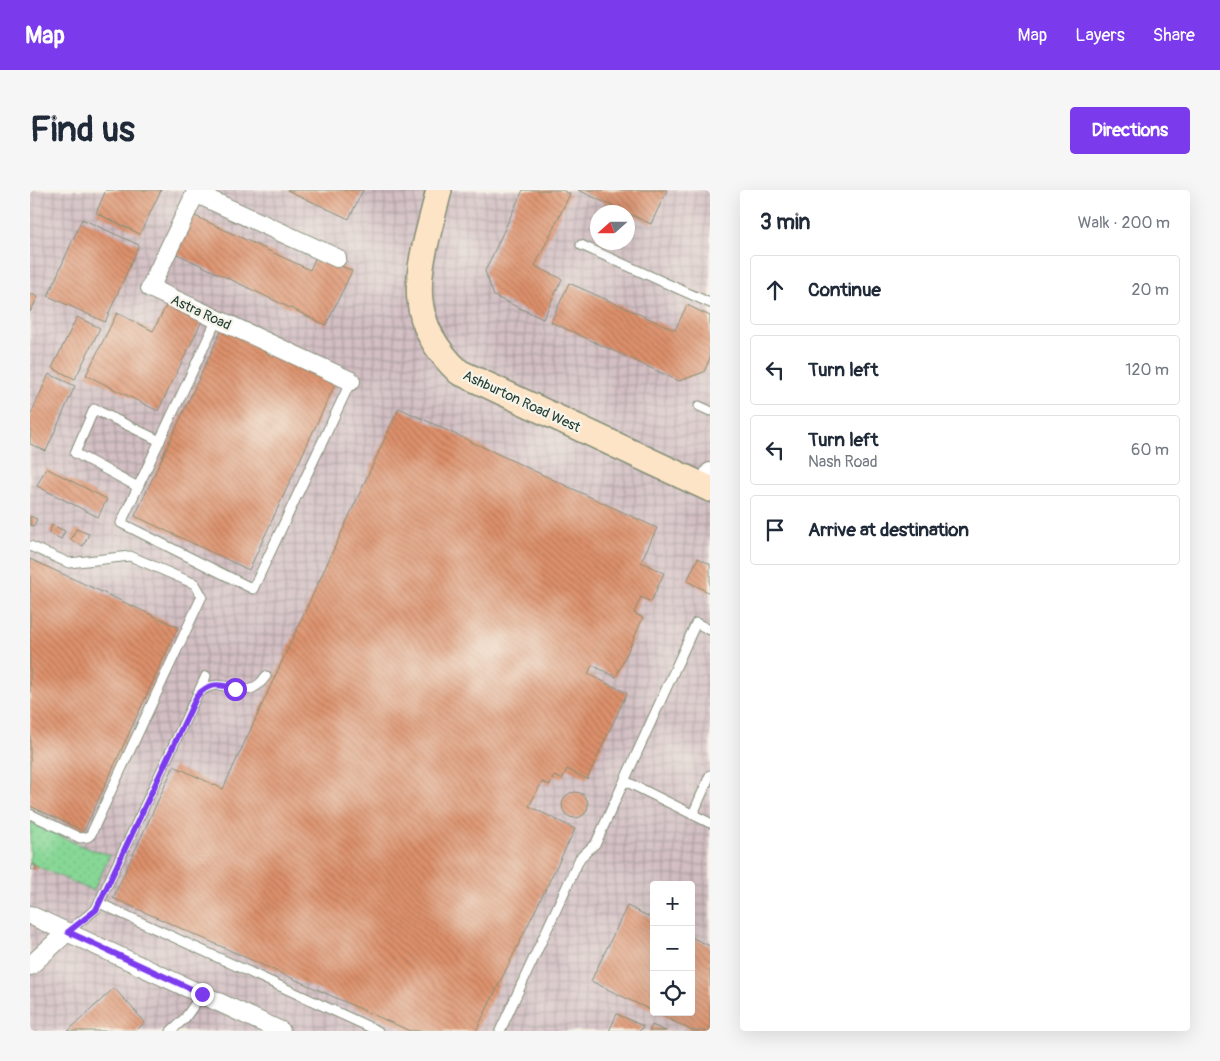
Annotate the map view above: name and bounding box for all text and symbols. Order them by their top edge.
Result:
text: Map [25,21,65,50]
text: Map [1018,24,1047,47]
text: Layers [1075,24,1125,47]
text: Share [1153,24,1195,47]
button: Directions [1070,107,1190,154]
text: Find us [30,108,135,152]
north arrow [590,205,635,250]
text: 3 min [760,209,810,236]
text: Walk · 200 m [1078,213,1170,233]
icon: ahead [761,276,789,304]
text: Continue [808,278,881,302]
text: 20 m [1131,280,1169,300]
street label: Astra Road [168,291,234,334]
icon: left [761,356,789,384]
text: Turn left [808,358,878,382]
text: 120 m [1125,360,1169,380]
street label: Ashburton Road West [460,367,584,436]
text: Turn left [808,428,878,452]
icon: left [761,436,789,464]
text: 60 m [1131,440,1169,460]
text: Nash Road [808,452,878,472]
icon: arrive [761,516,789,544]
text: Arrive at destination [808,518,969,542]
route start [224,678,247,701]
map controls [650,881,695,1016]
button: + [650,881,695,926]
button: − [650,926,695,971]
button: locate [650,971,695,1016]
route end [191,983,214,1006]

